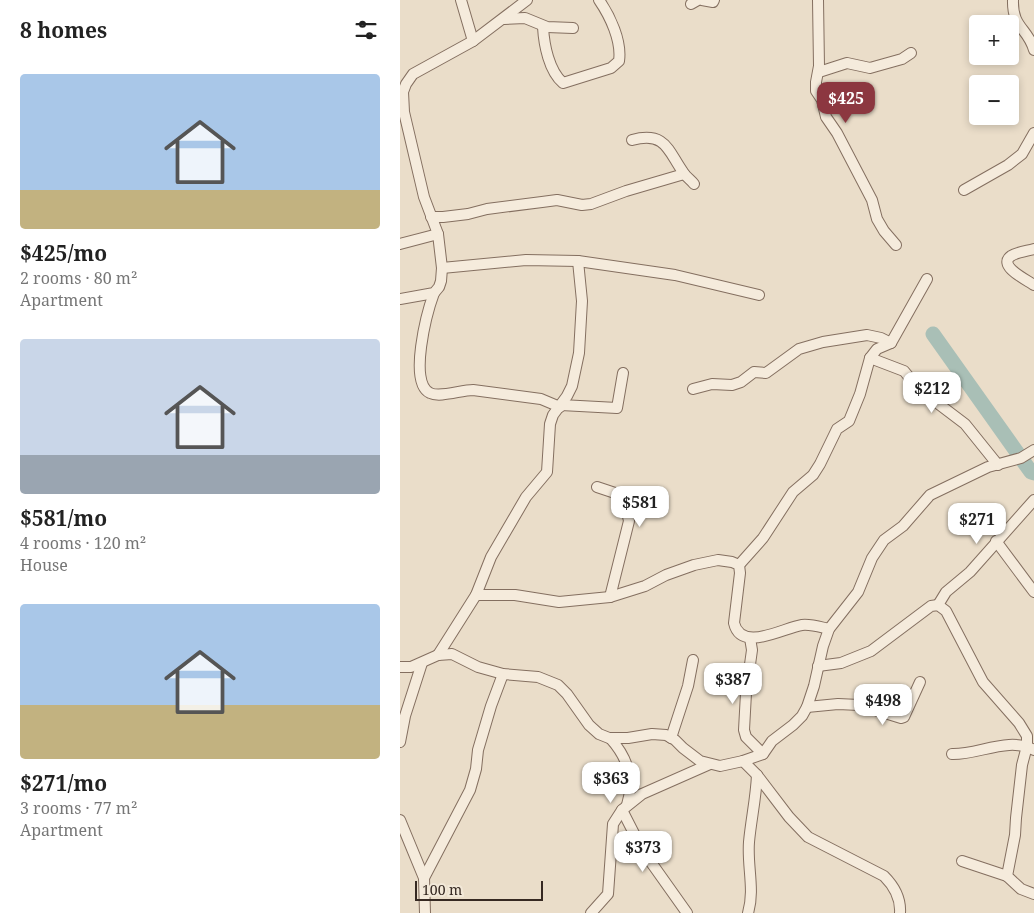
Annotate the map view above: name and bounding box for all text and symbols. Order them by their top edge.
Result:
map controls [969,15,1019,125]
button: + [969,15,1019,65]
text: 8 homes [20,16,107,44]
icon: filters [352,16,380,44]
button: − [969,75,1019,125]
pin: $425 [816,82,876,124]
text: $425 [828,87,864,109]
icon: home [155,107,245,197]
text: $425/mo [20,239,107,267]
text: 2 rooms · 80 m² [20,267,137,289]
text: Apartment [20,289,103,311]
icon: home [155,372,245,462]
pin: $212 [902,372,962,414]
text: $212 [914,377,950,399]
pin: $581 [610,486,670,528]
text: $581 [622,491,658,513]
pin: $271 [947,502,1007,545]
text: $581/mo [20,504,107,532]
text: $271 [959,508,995,530]
text: 4 rooms · 120 m² [20,532,146,554]
text: House [20,554,68,576]
icon: home [155,637,245,727]
pin: $387 [703,662,763,705]
text: $387 [715,668,751,690]
pin: $498 [853,684,913,726]
text: $498 [865,689,901,711]
pin: $363 [581,762,641,804]
text: $363 [593,767,629,789]
text: $271/mo [20,769,107,797]
text: 3 rooms · 77 m² [20,797,137,819]
text: Apartment [20,819,103,841]
pin: $373 [613,830,673,873]
text: $373 [625,836,661,858]
scale bar [415,878,542,901]
text: 100 m [422,880,462,899]

